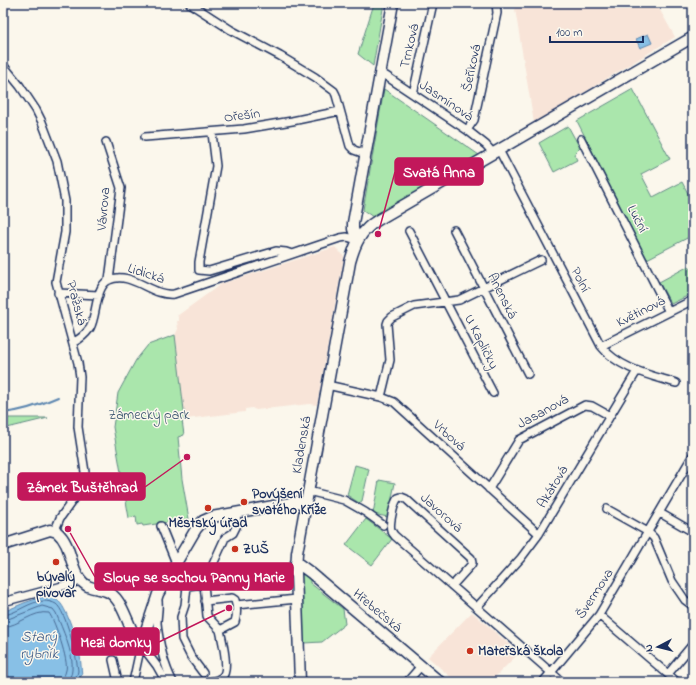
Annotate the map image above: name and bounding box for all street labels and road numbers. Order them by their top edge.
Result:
street label: Trnková [395,22,425,70]
street label: Šeříková [457,42,487,94]
street label: Jasmínová [415,75,477,127]
street label: Ořešín [223,103,261,129]
street label: Vávrova [92,186,116,233]
street label: Luční [621,201,653,237]
street label: Lidická [125,258,167,290]
street label: Polní [565,264,595,297]
street label: Anenská [482,269,522,323]
street label: Pražská [60,278,92,328]
street label: Květinová [613,291,669,333]
street label: U Kapličky [457,311,504,374]
street label: Jasanová [514,389,572,435]
street label: Kladenská [287,415,317,475]
street label: Vrbová [427,415,470,457]
street label: Akátová [532,462,574,512]
street label: Javorová [415,488,467,538]
street label: Švermova [571,565,619,623]
street label: Hřebečská [348,584,406,638]

